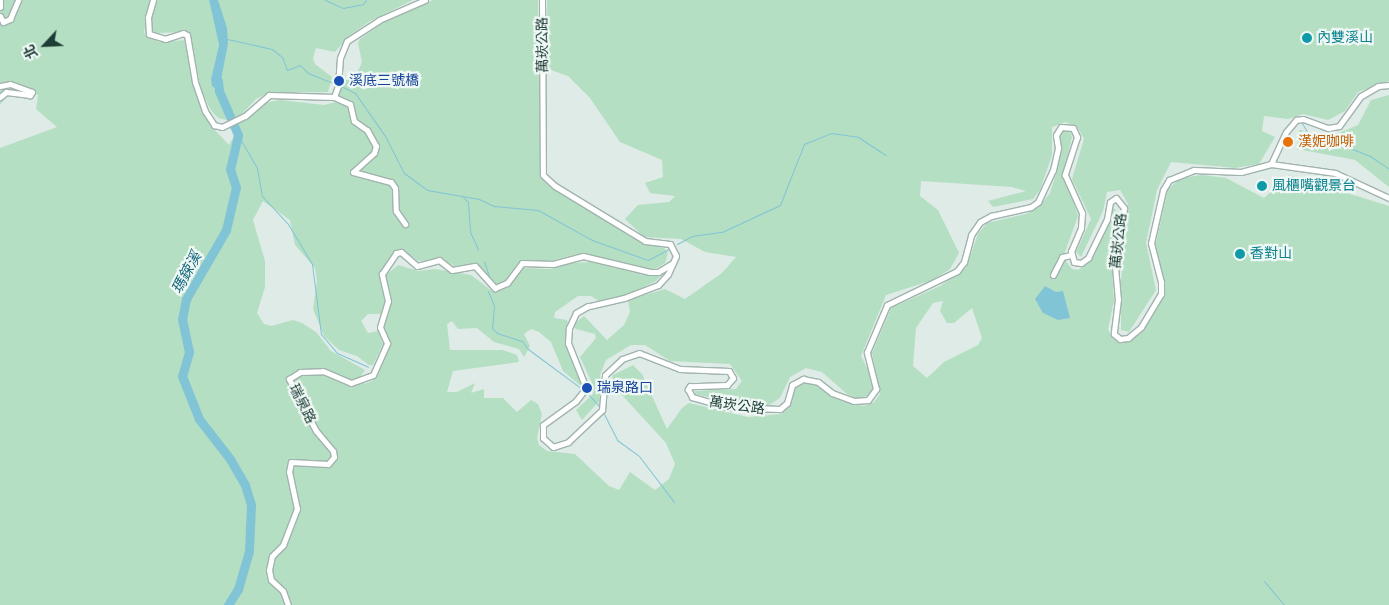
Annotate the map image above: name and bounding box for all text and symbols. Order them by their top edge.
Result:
street label: 萬崁公路 [534,17,552,73]
north arrow [20,20,70,70]
place label: 內雙溪山 [1317,30,1373,46]
marker: 內雙溪山 [1301,32,1313,44]
text: 北 [20,42,42,61]
place label: 溪底三號橋 [349,73,419,89]
marker: 溪底三號橋 [333,75,345,87]
place label: 漢妮咖啡 [1298,134,1354,150]
marker: 漢妮咖啡 [1282,136,1294,148]
place label: 風櫃嘴觀景台 [1272,178,1356,194]
marker: 風櫃嘴觀景台 [1256,180,1268,192]
street label: 萬崁公路 [1108,212,1130,270]
place label: 香對山 [1250,246,1292,262]
marker: 香對山 [1234,248,1246,260]
water label: 瑪鋉溪 [168,249,206,297]
place label: 瑞泉路口 [597,380,653,396]
street label: 瑞泉路 [285,381,319,427]
marker: 瑞泉路口 [581,382,593,394]
street label: 萬崁公路 [708,394,766,418]

